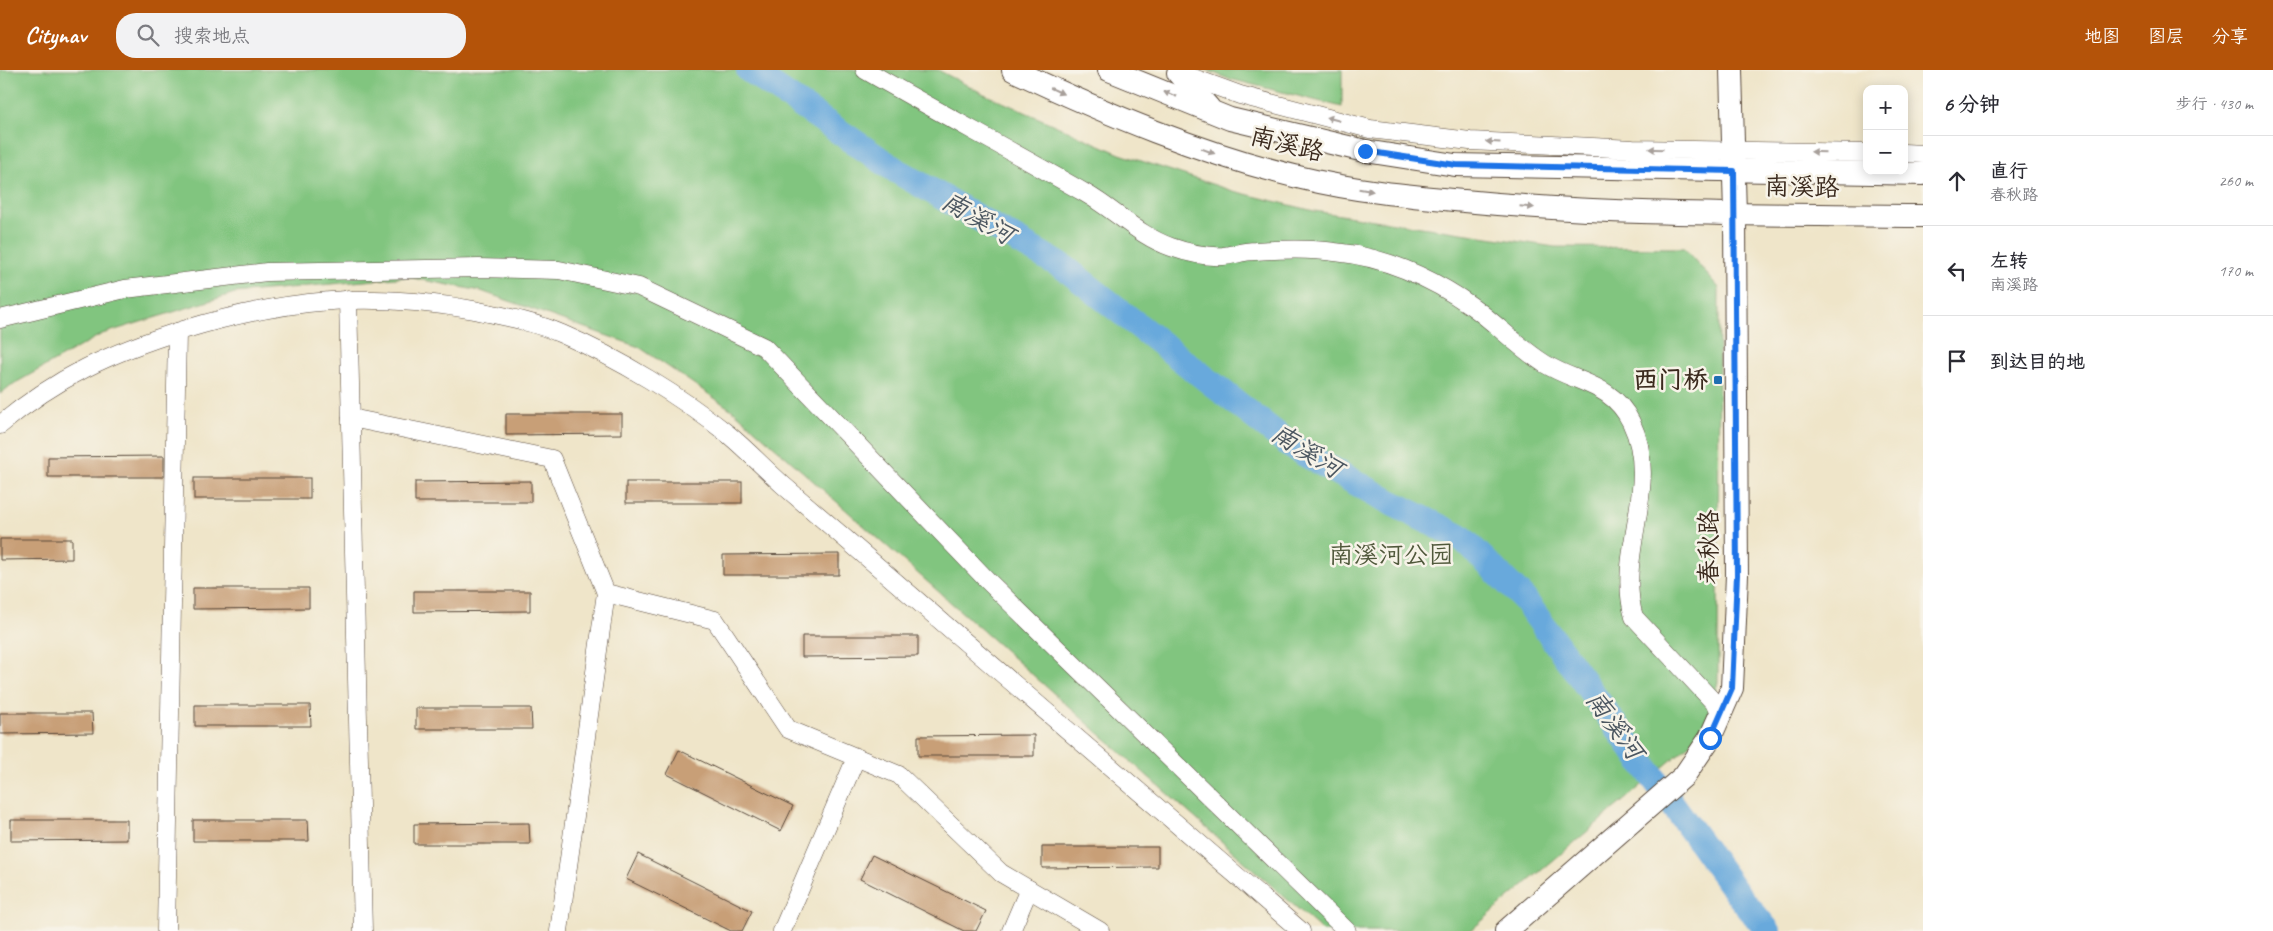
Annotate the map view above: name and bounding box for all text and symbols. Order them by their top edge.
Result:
search box [116,13,466,58]
text: Citynav [25,20,86,50]
icon: search [134,21,162,49]
text: 搜索地点 [174,24,250,48]
text: 地图 [2084,25,2120,47]
text: 图层 [2148,25,2184,47]
text: 分享 [2212,25,2248,47]
map controls [1863,85,1908,175]
button: + [1863,85,1908,130]
one-way arrow [1050,87,1064,95]
one-way arrow [1162,90,1177,98]
text: 6 分钟 [1943,91,2000,117]
text: 步行 · 430 m [2176,94,2253,114]
one-way arrow [1325,115,1340,123]
street label: 南溪路 [1247,119,1327,169]
button: − [1863,130,1908,175]
one-way arrow [1485,138,1501,146]
route end [1354,140,1377,163]
one-way arrow [1647,145,1663,153]
one-way arrow [1201,148,1216,155]
one-way arrow [1810,148,1826,156]
text: 直行 [1990,159,2028,183]
icon: ahead [1943,167,1971,195]
street label: 南溪路 [1764,170,1840,204]
text: 260 m [2219,171,2253,191]
water label: 南溪河 [936,184,1023,254]
text: 春秋路 [1990,185,2038,205]
one-way arrow [1358,187,1374,195]
one-way arrow [1520,203,1536,211]
text: 左转 [1990,249,2028,273]
icon: left [1943,257,1971,285]
text: 170 m [2219,261,2253,281]
text: 南溪路 [1990,275,2038,295]
icon: arrive [1943,347,1971,375]
text: 到达目的地 [1990,350,2085,374]
place label: 西门桥 [1633,364,1708,396]
marker: 西门桥 [1712,374,1724,386]
water label: 南溪河 [1265,416,1352,488]
street label: 春秋路 [1693,509,1725,585]
park label: 南溪河公园 [1328,539,1454,571]
water label: 南溪河 [1579,684,1654,769]
route start [1699,727,1722,750]

